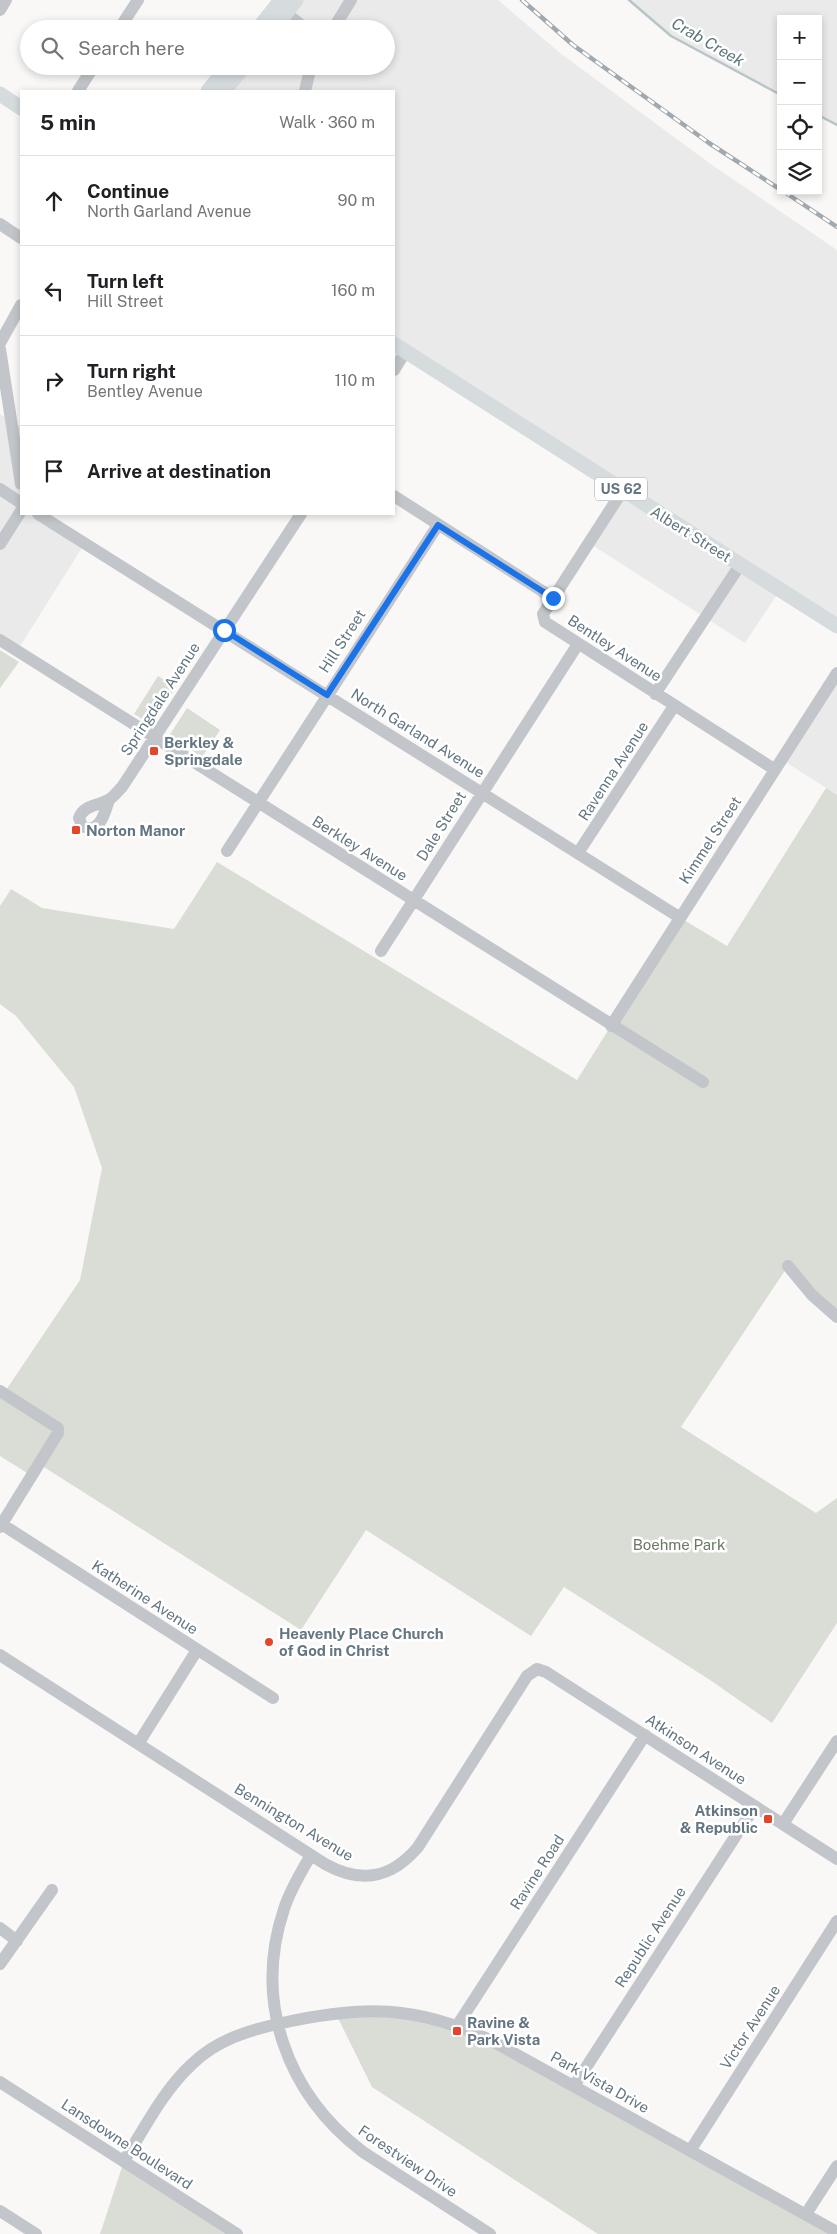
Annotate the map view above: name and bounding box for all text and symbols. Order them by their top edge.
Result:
water label: Crab Creek [668,14,748,71]
map controls [777,15,822,195]
button: + [777,15,822,60]
search box [20,20,395,75]
icon: search [38,34,66,62]
text: Search here [78,37,185,59]
button: − [777,60,822,105]
button: locate [777,105,822,150]
text: 5 min [40,110,96,135]
text: Walk · 360 m [279,113,375,132]
button: layers [777,150,822,195]
text: Continue [87,180,169,202]
icon: ahead [40,187,68,215]
text: 90 m [338,191,375,210]
text: North Garland Avenue [87,202,251,221]
text: Turn left [87,270,164,292]
icon: left [40,277,68,305]
text: 160 m [331,281,375,300]
text: Hill Street [87,292,163,311]
text: Turn right [87,360,176,382]
icon: right [40,367,68,395]
text: 110 m [334,371,375,390]
text: Bentley Avenue [87,382,203,401]
icon: arrive [40,457,68,485]
text: Arrive at destination [87,460,271,482]
road number: US 62 [595,478,647,500]
street label: Albert Street [648,503,734,566]
route end [542,587,565,610]
street label: Hill Street [315,606,369,676]
street label: Bentley Avenue [565,611,665,685]
route start [213,619,236,642]
street label: Springdale Avenue [117,639,203,759]
street label: North Garland Avenue [348,685,488,781]
street label: Ravenna Avenue [575,718,651,824]
place label: Berkley & Springdale [164,734,243,768]
marker: Berkley & Springdale [148,745,160,757]
street label: Dale Street [413,788,469,864]
street label: Kimmel Street [676,793,745,887]
street label: Berkley Avenue [309,812,411,884]
place label: Norton Manor [86,822,185,839]
marker: Norton Manor [70,824,82,836]
park label: Boehme Park [633,1536,725,1553]
street label: Katherine Avenue [89,1556,201,1638]
place label: Heavenly Place Church of God in Christ [279,1625,444,1659]
marker: Heavenly Place Church of God in Christ [263,1636,275,1648]
street label: Atkinson Avenue [643,1710,749,1788]
street label: Bennington Avenue [231,1780,357,1864]
place label: Atkinson & Republic [680,1802,758,1836]
marker: Atkinson & Republic [762,1813,774,1825]
street label: Ravine Road [507,1831,567,1913]
street label: Republic Avenue [611,1884,689,1990]
street label: Victor Avenue [717,1982,783,2072]
place label: Ravine & Park Vista [467,2014,540,2048]
marker: Ravine & Park Vista [451,2025,463,2037]
street label: Park Vista Drive [548,2048,652,2116]
street label: Lansdowne Boulevard [58,2095,196,2193]
street label: Forestview Drive [355,2122,461,2200]

